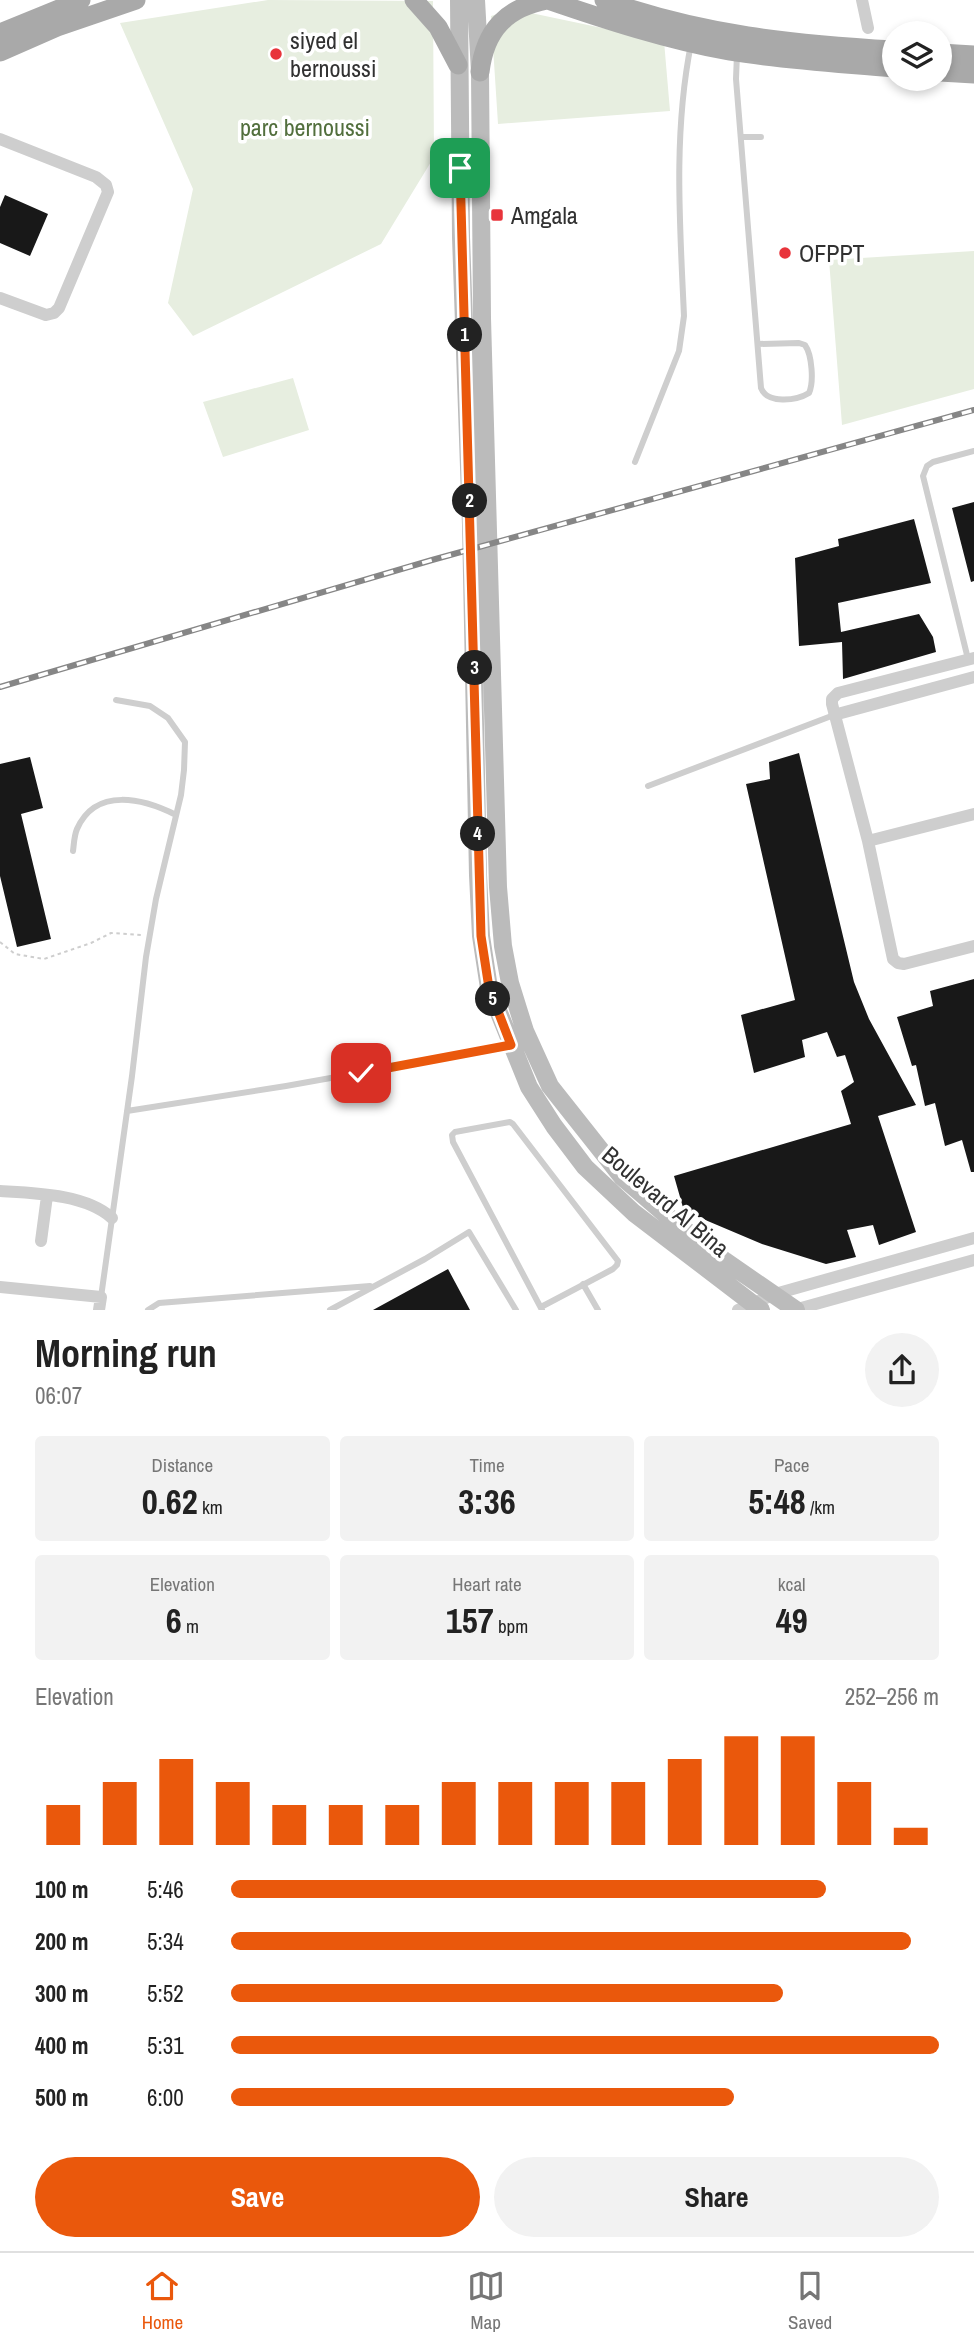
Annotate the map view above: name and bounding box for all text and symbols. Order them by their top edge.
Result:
map controls [882,21,952,91]
button: layers [882,21,952,91]
place label: siyed el bernoussi [290,24,376,84]
marker: siyed el bernoussi [268,46,284,62]
park label: parc bernoussi [240,111,370,143]
pin [430,138,490,198]
icon: arrive [441,149,479,187]
place label: Amgala [510,199,578,231]
marker: Amgala [489,207,505,223]
place label: OFPPT [799,237,865,269]
marker: OFPPT [777,245,793,261]
pin: 1 [448,318,482,352]
text: 1 [460,321,469,347]
pin: 2 [452,484,488,518]
text: 2 [465,487,474,513]
pin: 3 [458,650,492,686]
text: 3 [470,654,479,680]
pin: 4 [461,816,496,852]
text: 4 [473,820,482,846]
pin: 5 [476,982,510,1016]
text: 5 [488,985,497,1011]
pin [331,1043,391,1103]
icon: check [342,1054,380,1092]
street label: Boulevard Al Bina [596,1138,736,1264]
text: Morning run [35,1328,217,1379]
button: share [865,1333,939,1407]
text: 06:07 [35,1380,82,1411]
text: Distance [152,1452,213,1478]
text: Time [469,1452,505,1478]
text: Pace [774,1452,809,1478]
text: 0.62 [142,1478,198,1525]
text: 3:36 [458,1478,516,1525]
text: 5:48 [748,1478,806,1525]
text: km [198,1494,223,1520]
text: /km [806,1494,835,1520]
text: Elevation [150,1571,215,1597]
text: Heart rate [452,1571,522,1597]
text: kcal [778,1571,806,1597]
text: 6 [166,1597,182,1644]
text: 157 [446,1597,494,1644]
text: 49 [776,1597,808,1644]
text: m [182,1613,199,1639]
text: bpm [494,1613,528,1639]
text: Elevation [35,1681,114,1712]
text: 252–256 m [845,1681,939,1712]
text: 100 m [35,1874,88,1905]
text: 5:46 [147,1874,184,1905]
text: 200 m [35,1926,88,1957]
text: 5:34 [147,1926,184,1957]
text: 300 m [35,1978,88,2009]
text: 5:52 [147,1978,184,2009]
text: 400 m [35,2030,88,2061]
text: 5:31 [147,2030,184,2061]
text: 500 m [35,2082,88,2113]
text: 6:00 [147,2082,184,2113]
button: Save [35,2157,480,2237]
button: Share [494,2157,939,2237]
tab: Home [142,2267,183,2335]
tab: Map [467,2267,505,2335]
tab: Saved [788,2267,832,2335]

